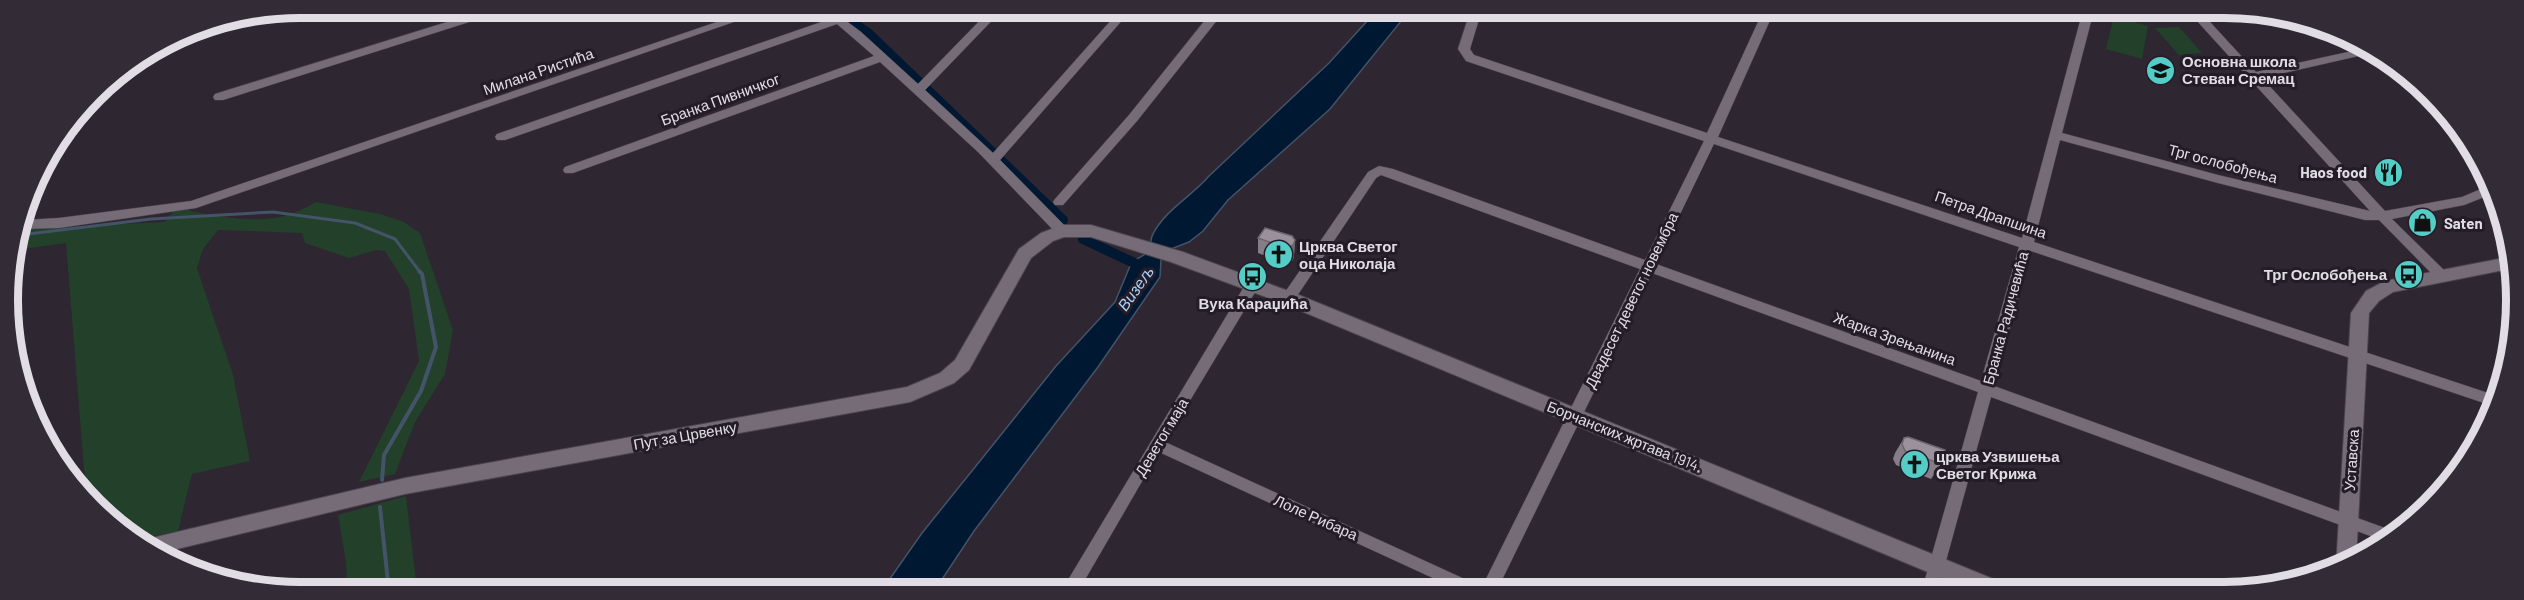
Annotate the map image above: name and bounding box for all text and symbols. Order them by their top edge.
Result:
street label: Милана Ристића [481,43,596,98]
place label: Основна школа Стеван Сремац [2182,52,2297,87]
school or university icon: Основна школа Стеван Сремац [2145,54,2177,86]
street label: Бранка Пивничког [658,69,782,129]
street label: Трг ослобођења [2166,140,2280,186]
restaurant icon: Haos food [2372,156,2404,188]
place label: Haos food [2300,163,2367,181]
street label: Петра Драпшина [1933,186,2050,242]
shop icon: Saten [2407,207,2439,239]
street label: Двадесет деветог новембра [1581,209,1682,391]
place label: Saten [2444,214,2483,232]
place label: Црква Светог оца Николаја [1299,237,1398,272]
church icon: Црква Светог оца Николаја [1262,239,1294,271]
street label: Бранка Радичевића [1979,249,2032,387]
bus stop icon: Трг Ослобођења [2392,258,2424,290]
bus stop icon: Вука Караџића [1237,260,1269,292]
water label: Визељ [1113,262,1157,314]
place label: Трг Ослобођења [2264,265,2388,283]
place label: Вука Караџића [1199,294,1308,312]
street label: Жарка Зрењанина [1832,308,1959,369]
street label: Деветог маја [1131,394,1192,479]
street label: Борчанских жртава 1914. [1545,397,1705,475]
street label: Пут за Црвенку [632,417,738,453]
street label: Уставска [2340,428,2362,491]
place label: црква Узвишења Светог Крижа [1936,447,2060,482]
church icon: црква Узвишења Светог Крижа [1899,449,1931,481]
street label: Лоле Рибара [1271,491,1361,544]

